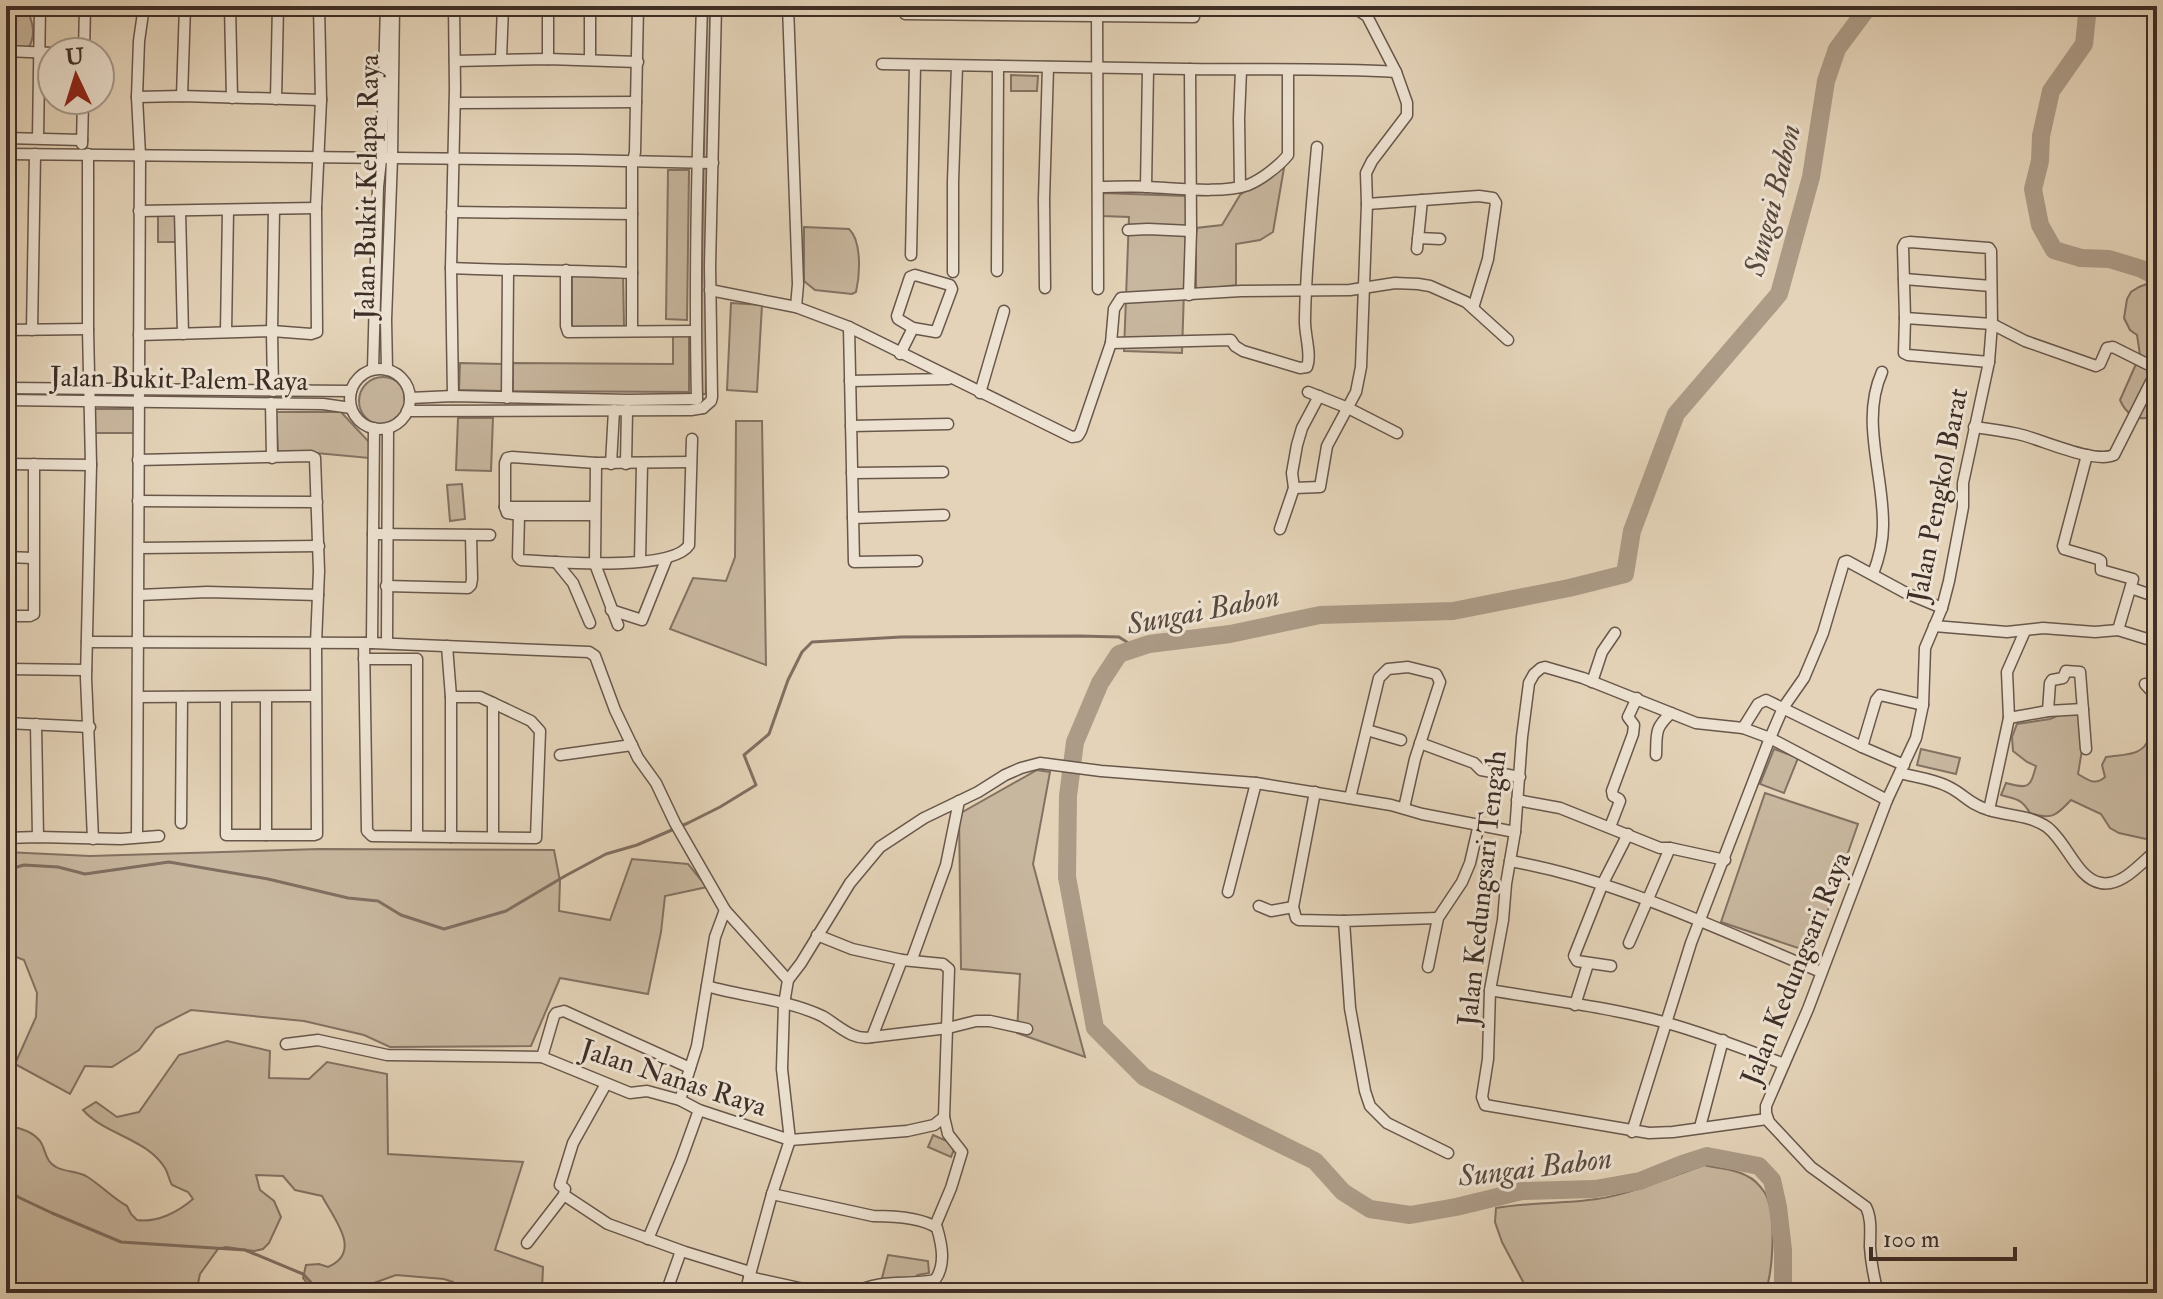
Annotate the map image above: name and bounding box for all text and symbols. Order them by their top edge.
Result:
north arrow [36,36,116,116]
text: U [65,42,85,72]
street label: Jalan Bukit Kelapa Raya [348,53,387,321]
water label: Sungai Babon [1736,121,1809,281]
street label: Jalan Bukit Palem Raya [48,360,309,399]
street label: Jalan Pengkol Barat [1900,385,1976,606]
water label: Sungai Babon [1123,578,1283,644]
street label: Jalan Kedungsari Tengah [1451,748,1514,1029]
street label: Jalan Kedungsari Raya [1733,846,1859,1091]
street label: Jalan Nanas Raya [575,1032,771,1125]
water label: Sungai Babon [1455,1140,1614,1195]
scale bar [1871,1211,2015,1261]
text: 100 m [1883,1224,1940,1255]

